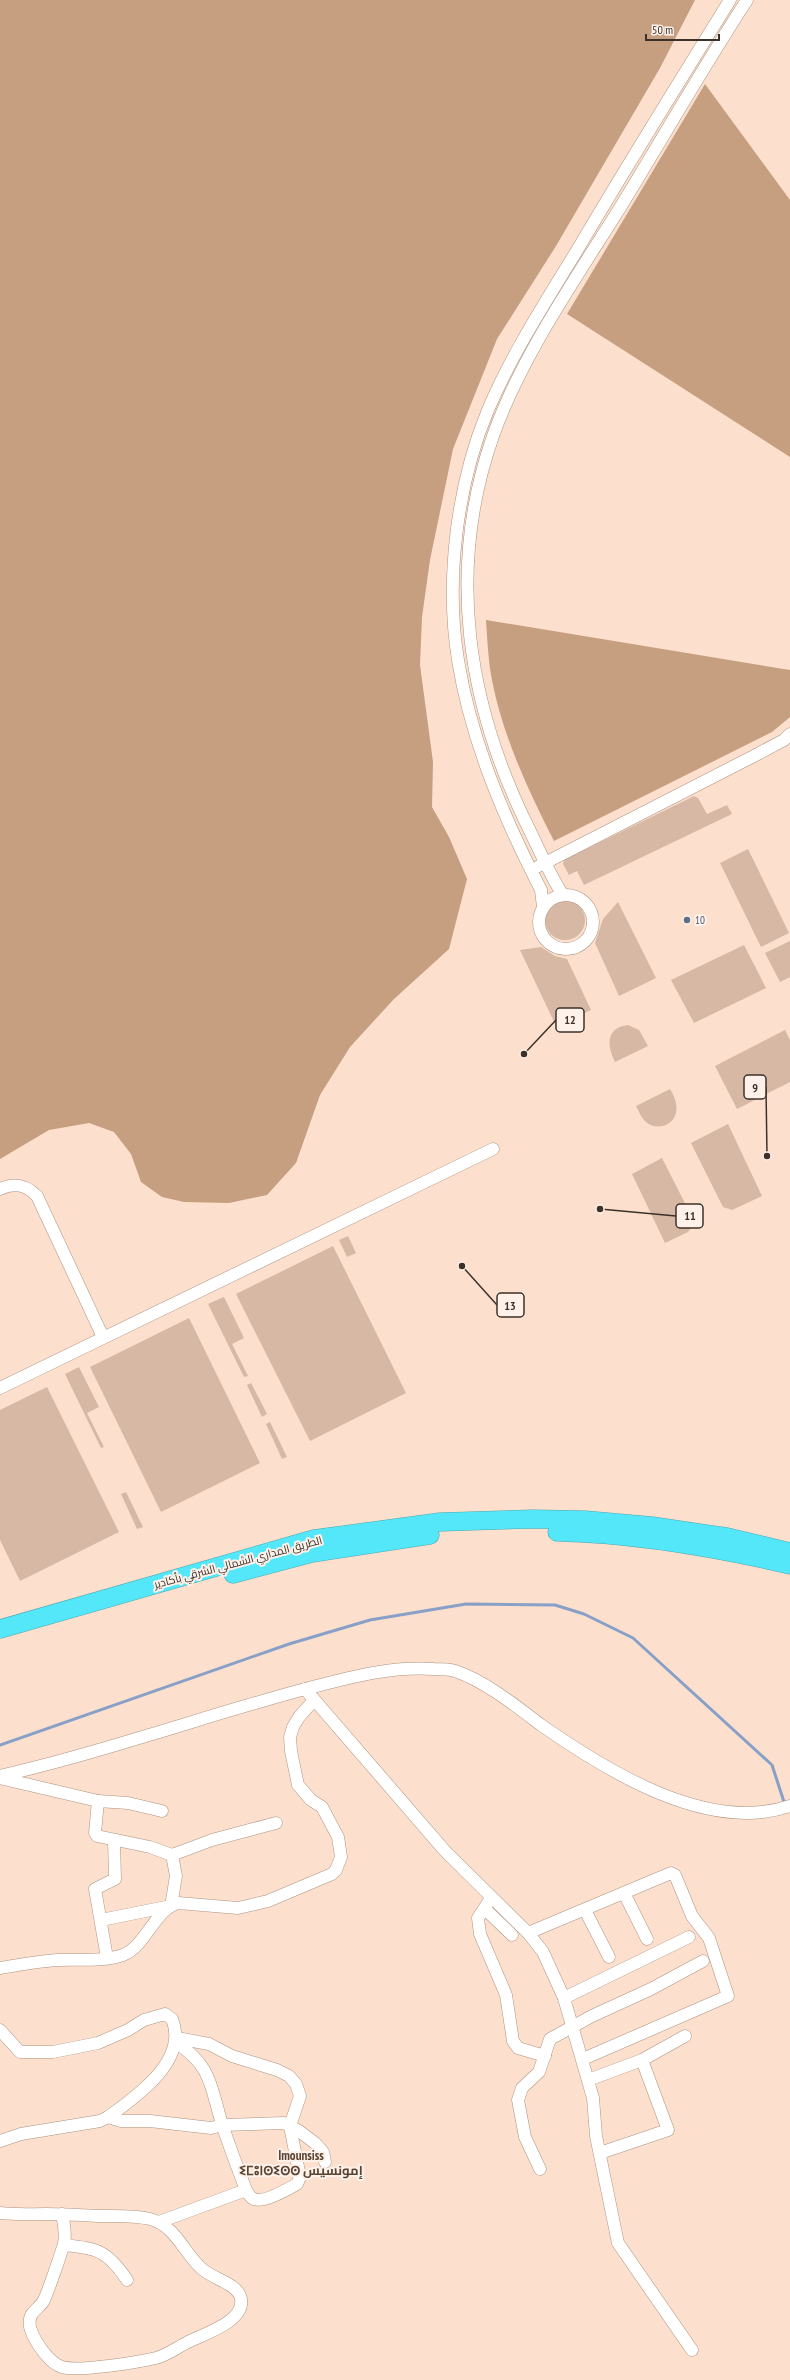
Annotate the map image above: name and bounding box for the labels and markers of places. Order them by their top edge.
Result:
place label: 10 [695,913,705,927]
marker: 10 [682,915,692,925]
callout: 12 [556,1008,584,1032]
callout: 9 [744,1075,766,1099]
callout: 11 [676,1204,703,1228]
callout: 13 [497,1293,524,1317]

